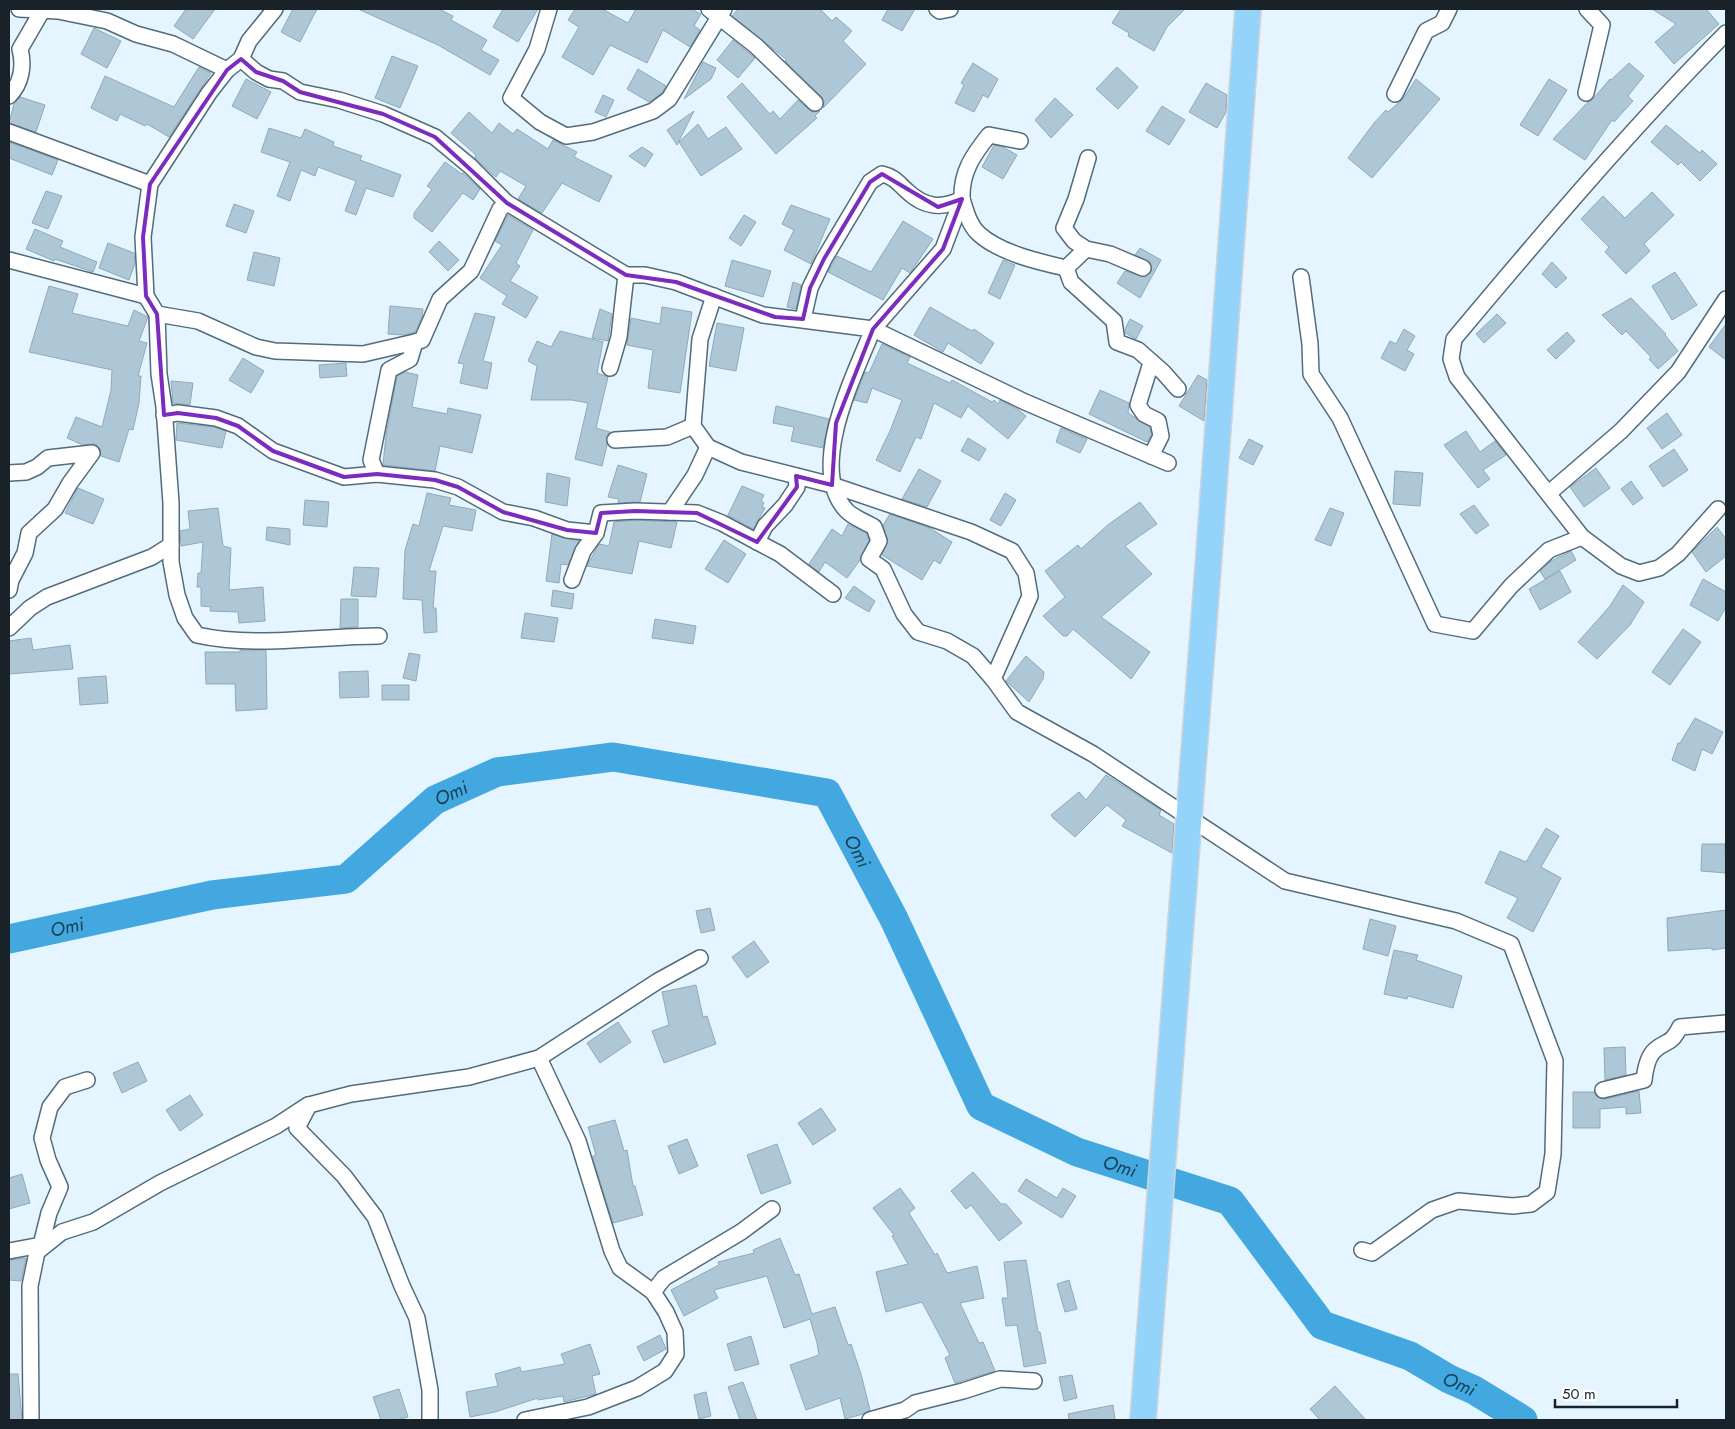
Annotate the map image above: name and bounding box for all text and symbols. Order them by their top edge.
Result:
water label: Omi [430,773,473,812]
water label: Omi [838,829,878,873]
water label: Omi [47,909,87,943]
water label: Omi [1100,1148,1141,1184]
water label: Omi [1438,1364,1481,1403]
scale bar [1555,1376,1678,1408]
text: 50 m [1562,1383,1596,1405]

